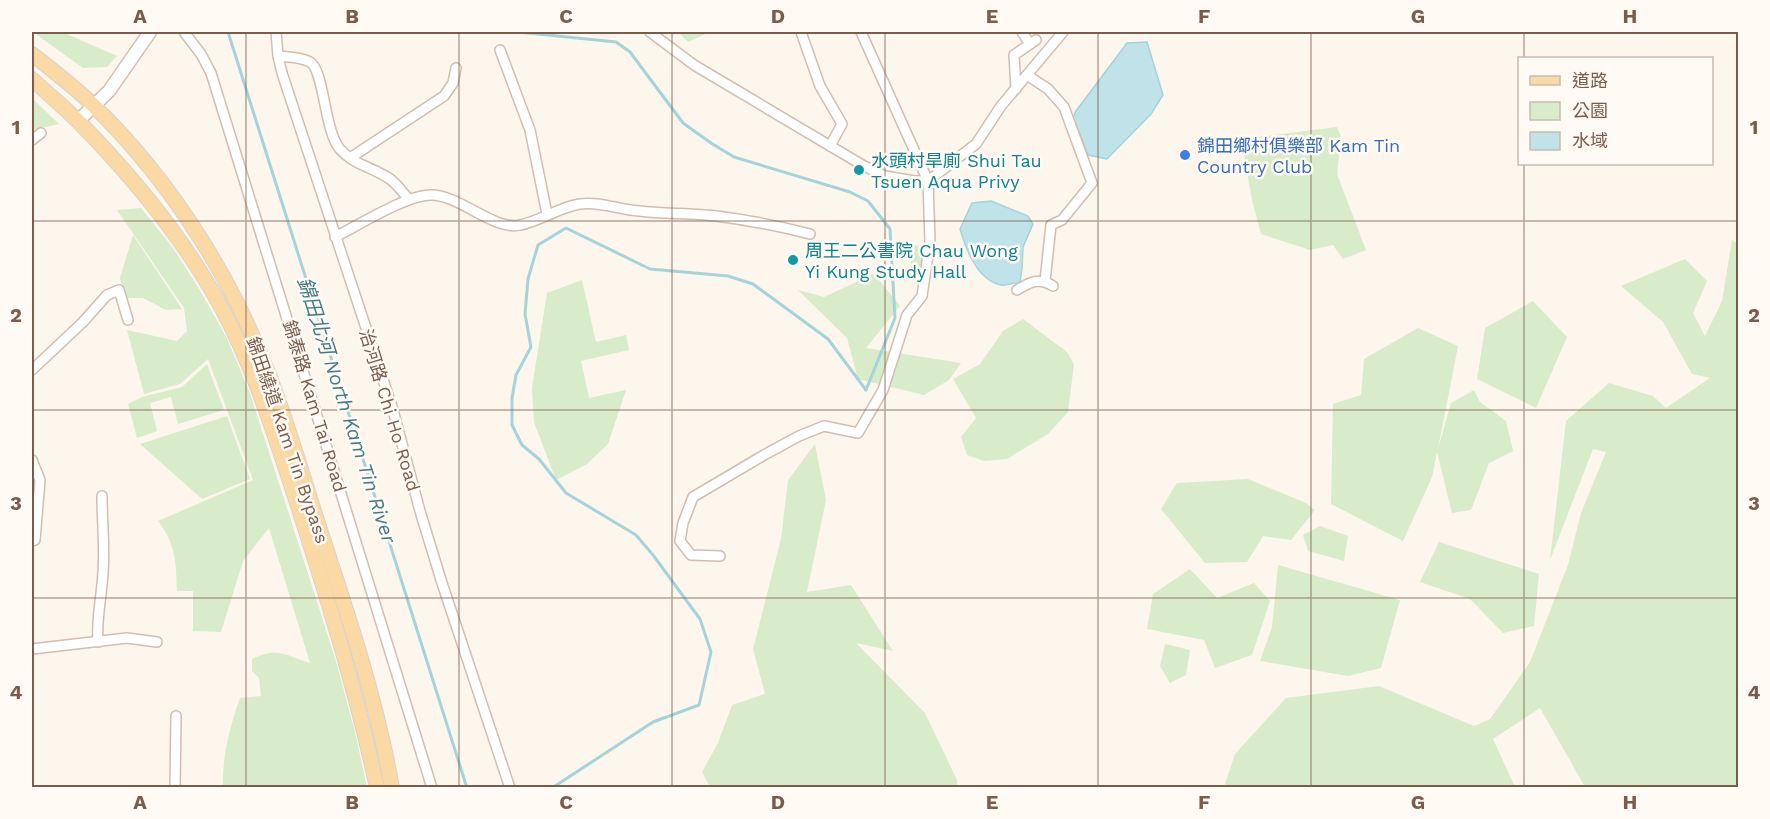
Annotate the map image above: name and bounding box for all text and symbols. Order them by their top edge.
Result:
text: A [133,4,147,28]
text: B [345,4,359,28]
text: C [559,4,573,28]
text: D [771,4,785,28]
text: E [986,4,998,28]
text: F [1198,4,1210,28]
text: G [1411,4,1425,28]
text: H [1623,4,1637,28]
legend [1518,57,1713,165]
text: 道路 [1572,70,1608,91]
text: 公園 [1572,100,1608,121]
text: 1 [12,115,20,139]
text: 1 [1750,115,1758,139]
text: 水域 [1572,130,1608,151]
place label: 錦田鄉村俱樂部 Kam Tin Country Club [1197,135,1400,177]
marker: 錦田鄉村俱樂部 Kam Tin Country Club [1178,148,1192,162]
place label: 水頭村旱廁 Shui Tau Tsuen Aqua Privy [871,150,1042,192]
marker: 水頭村旱廁 Shui Tau Tsuen Aqua Privy [852,163,866,177]
place label: 周王二公書院 Chau Wong Yi Kung Study Hall [805,240,1018,282]
marker: 周王二公書院 Chau Wong Yi Kung Study Hall [786,253,800,267]
water label: 錦田北河 North Kam Tin River [293,274,402,547]
text: 2 [10,303,22,327]
text: 2 [1748,303,1760,327]
street label: 錦泰路 Kam Tai Road [279,317,351,495]
street label: 治河路 Chi Ho Road [355,326,425,494]
street label: 錦田繞道 Kam Tin Bypass [243,334,333,546]
text: 3 [10,491,22,515]
text: 3 [1748,491,1760,515]
text: 4 [10,680,23,704]
text: 4 [1748,680,1761,704]
text: A [133,790,147,814]
text: B [345,790,359,814]
text: C [559,790,573,814]
text: D [771,790,785,814]
text: E [986,790,998,814]
text: F [1198,790,1210,814]
text: G [1411,790,1425,814]
text: H [1623,790,1637,814]

